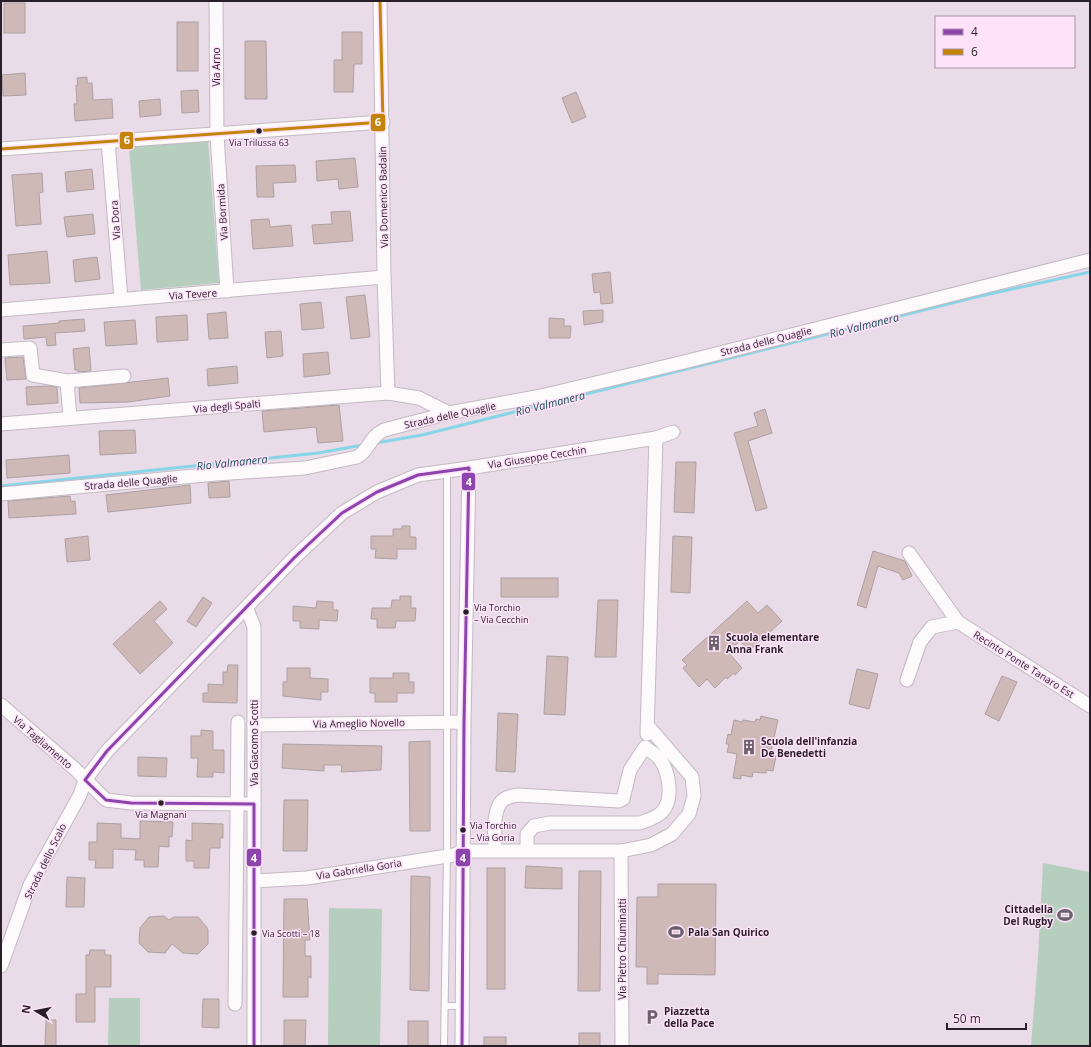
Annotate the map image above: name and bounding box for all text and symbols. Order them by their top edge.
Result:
legend [935,16,1075,68]
text: 4 [971,23,978,40]
text: 6 [971,43,978,60]
street label: Via Arno [209,47,223,87]
line badge: 6 [370,113,386,132]
text: 6 [375,114,381,129]
marker: Via Trilussa 63 [254,126,264,136]
line badge: 6 [119,131,134,150]
text: 6 [124,132,130,147]
place label: Via Trilussa 63 [229,136,289,149]
street label: Via Domenico Badalin [375,146,391,248]
street label: Via Bormida [213,183,231,241]
street label: Via Dora [107,200,123,240]
street label: Via Tevere [169,285,218,303]
water label: Rio Valmanera [828,309,900,341]
street label: Strada delle Quaglie [719,323,813,359]
water label: Rio Valmanera [514,387,586,419]
street label: Via degli Spalti [193,396,261,416]
street label: Strada delle Quaglie [403,398,498,432]
street label: Via Giuseppe Cecchin [487,442,587,472]
water label: Rio Valmanera [196,451,268,473]
street label: Strada delle Quaglie [84,471,179,493]
line badge: 4 [461,472,476,491]
text: 4 [466,474,473,489]
place label: Via Torchio – Via Cecchin [474,601,528,626]
marker: Via Torchio – Via Cecchin [461,607,471,617]
street label: Recinto Ponte Tanaro Est [971,627,1078,701]
place label: Scuola elementare Anna Frank [726,630,819,656]
building icon: Scuola elementare Anna Frank [705,634,723,652]
street label: Via Giacomo Scotti [247,700,261,786]
street label: Via Tagliamento [10,712,76,772]
street label: Via Ameglio Novello [313,715,405,731]
place label: Scuola dell'infanzia De Benedetti [761,734,857,760]
building icon: Scuola dell'infanzia De Benedetti [740,738,758,756]
marker: Via Magnani [156,798,166,808]
place label: Via Magnani [135,808,187,821]
place label: Via Torchio – Via Goria [470,819,517,844]
street label: Strada dello Scalo [21,821,69,901]
marker: Via Torchio – Via Goria [458,825,468,835]
line badge: 4 [246,848,262,867]
line badge: 4 [455,848,471,867]
text: 4 [251,850,258,865]
text: 4 [460,850,467,865]
street label: Via Gabriella Goria [315,855,403,883]
street label: Via Pietro Chiuminatti [615,898,629,1000]
place label: Cittadella Del Rugby [1003,902,1053,928]
sports icon: Cittadella Del Rugby [1056,906,1074,924]
sports icon: Pala San Quirico [667,923,685,941]
place label: Pala San Quirico [688,925,769,939]
place label: Via Scotti – 18 [262,927,320,940]
marker: Via Scotti – 18 [249,928,259,938]
north arrow [16,991,56,1031]
text: N [17,1003,34,1015]
place label: Piazzetta della Pace [664,1004,714,1030]
scale bar [947,1005,1026,1031]
parking icon: Piazzetta della Pace [643,1008,661,1026]
text: 50 m [953,1010,981,1027]

